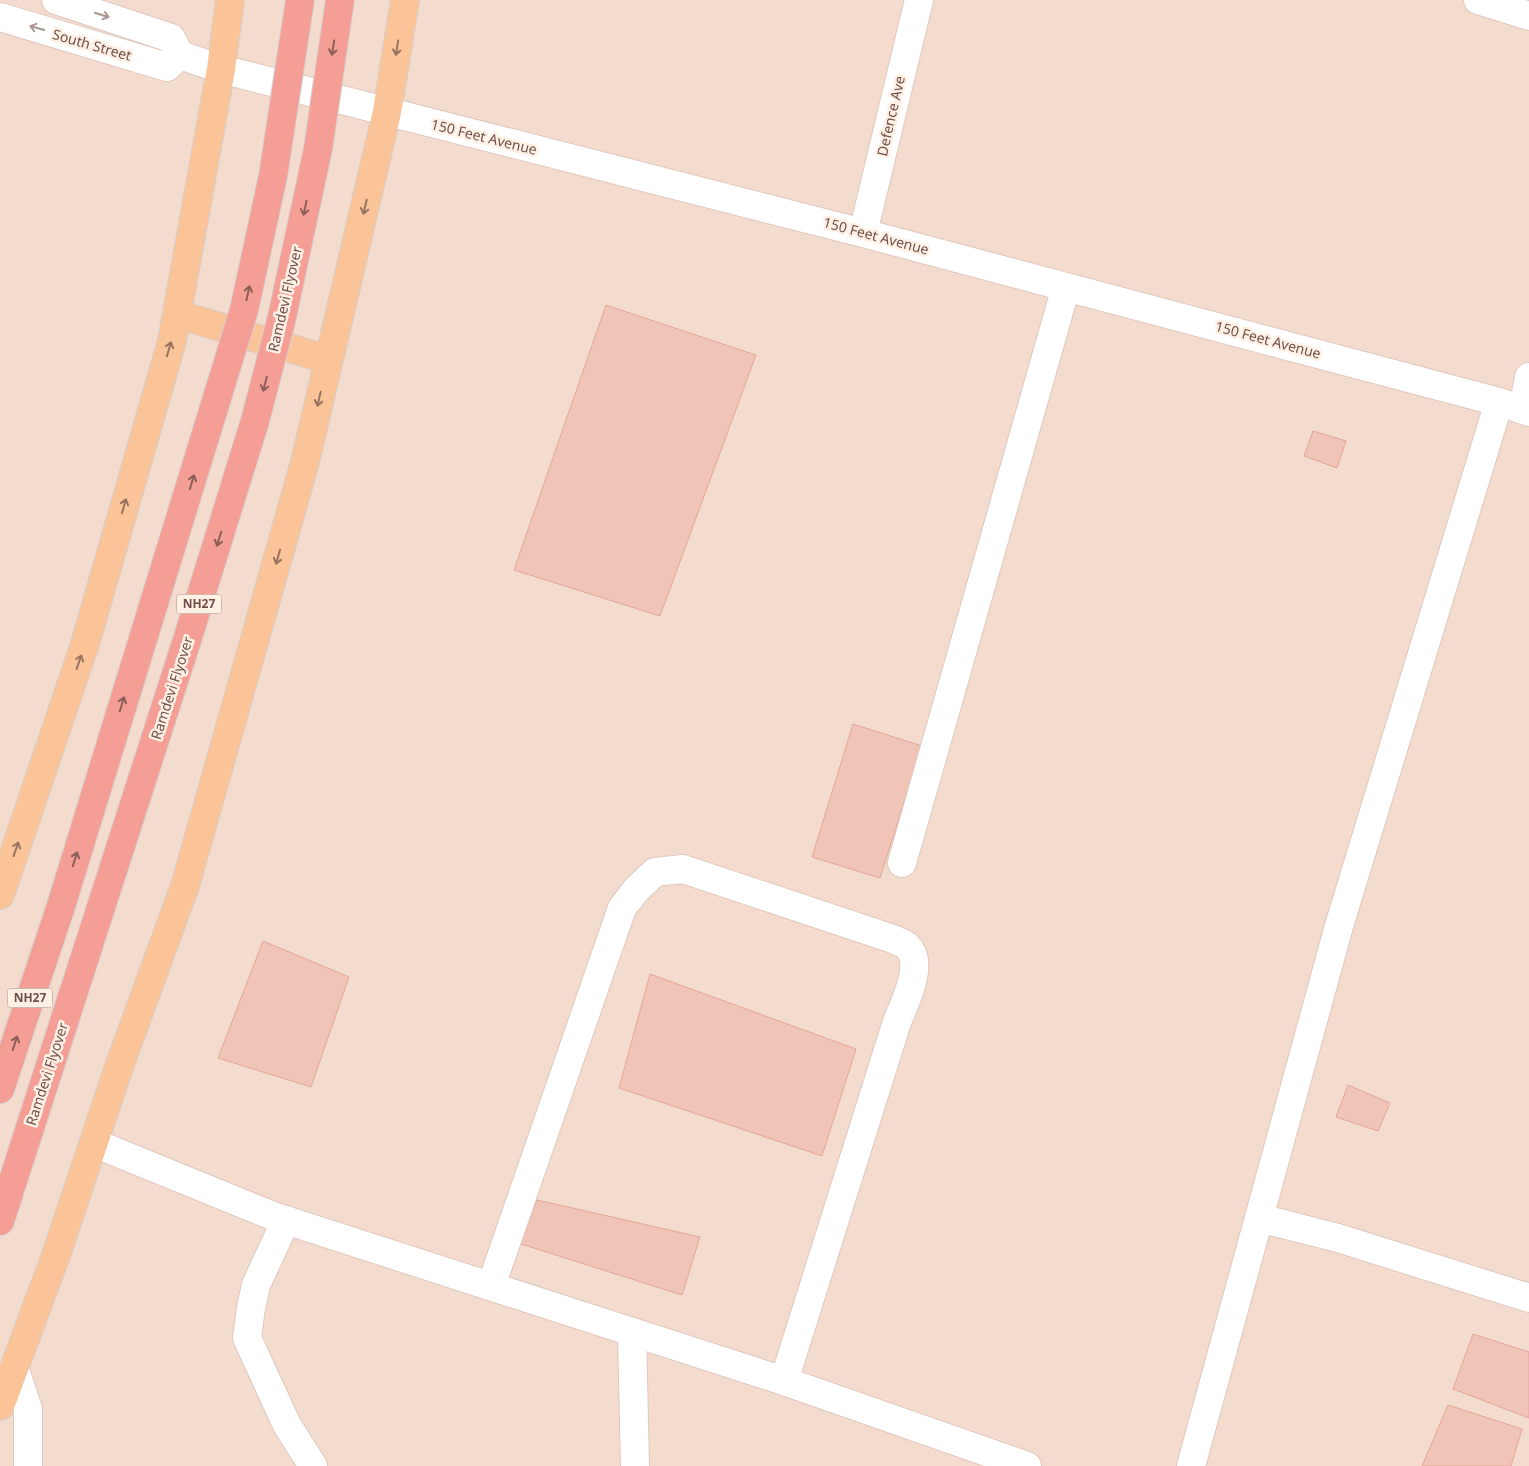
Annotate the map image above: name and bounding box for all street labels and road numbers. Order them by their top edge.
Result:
street label: South Street [50,24,134,65]
street label: Defence Ave [872,74,909,158]
street label: 150 Feet Avenue [429,114,539,159]
street label: 150 Feet Avenue [821,212,931,259]
street label: Ramdevi Flyover [263,244,306,353]
street label: 150 Feet Avenue [1213,316,1323,363]
road number: NH27 [176,594,222,614]
street label: Ramdevi Flyover [146,634,197,742]
road number: NH27 [8,988,52,1008]
street label: Ramdevi Flyover [21,1020,72,1128]

